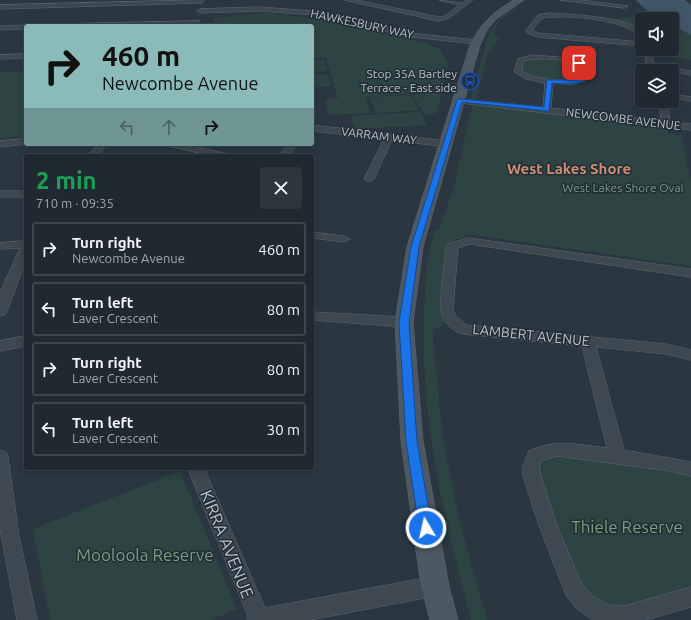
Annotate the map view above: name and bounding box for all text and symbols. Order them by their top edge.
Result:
street label: HAWKESBURY WAY [309,6,415,41]
map controls [635,12,679,108]
button: sound [635,12,679,56]
icon: right [36,40,88,92]
text: 460 m [102,40,180,71]
pin [562,46,596,80]
icon: arrive [568,52,590,74]
button: layers [635,64,679,108]
place label: Stop 35A Bartley Terrace - East side [361,67,457,94]
bus stop icon: Stop 35A Bartley Terrace - East side [460,71,480,91]
text: Newcombe Avenue [102,73,258,93]
street label: NEWCOMBE AVENUE [565,105,681,132]
icon: left [116,116,138,138]
icon: ahead [158,116,180,138]
icon: right [200,116,222,138]
street label: VARRAM WAY [341,124,418,147]
district label: West Lakes Shore [507,160,631,177]
text: 2 min [36,167,97,194]
button: close [260,167,302,209]
park label: West Lakes Shore Oval [562,181,684,194]
text: 710 m · 09:35 [36,196,114,210]
text: Turn right [72,234,142,251]
icon: right [38,238,60,260]
text: 460 m [258,241,300,258]
text: Newcombe Avenue [72,251,185,265]
text: Turn left [72,294,133,311]
icon: left [38,298,60,320]
text: 80 m [267,301,300,318]
text: Laver Crescent [72,311,158,325]
street label: LAMBERT AVENUE [472,321,591,349]
text: Turn right [72,354,142,371]
icon: right [38,358,60,380]
text: 80 m [267,361,300,378]
text: Laver Crescent [72,371,158,385]
text: Turn left [72,414,133,431]
icon: left [38,418,60,440]
text: 30 m [267,421,300,438]
text: Laver Crescent [72,431,158,445]
street label: KIRRA AVENUE [197,487,258,601]
position arrow [405,507,447,549]
park label: Thiele Reserve [571,517,683,536]
park label: Mooloola Reserve [76,545,214,564]

